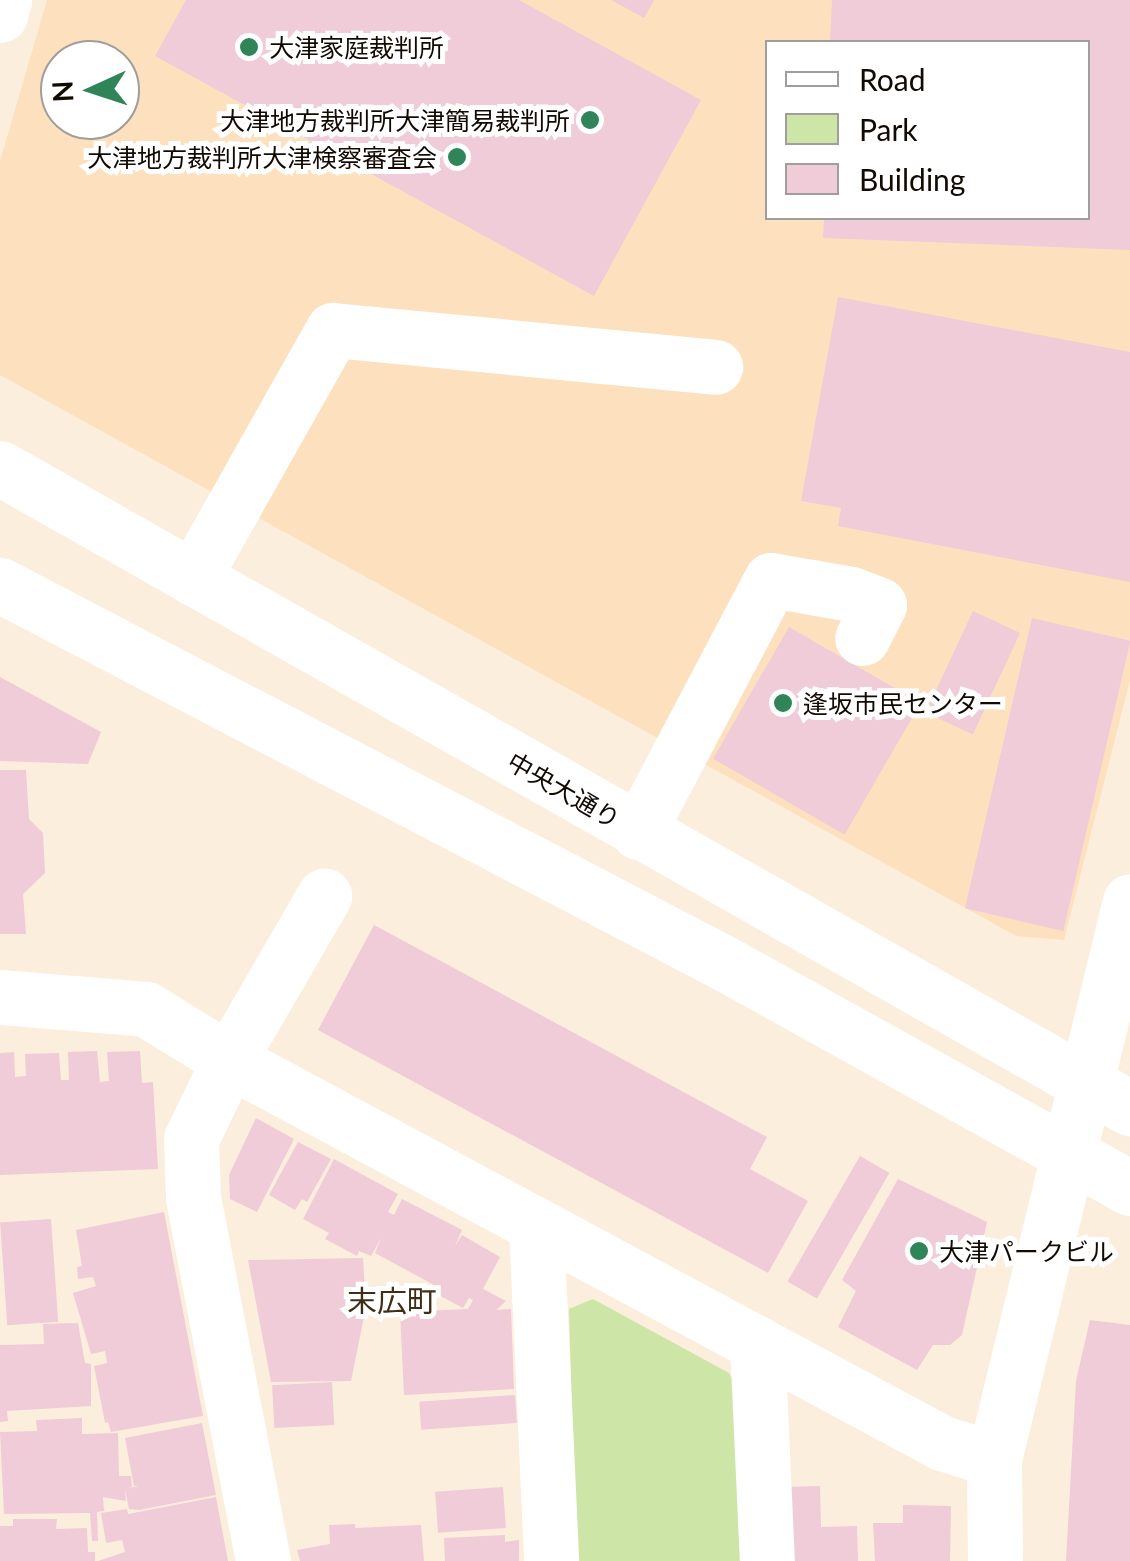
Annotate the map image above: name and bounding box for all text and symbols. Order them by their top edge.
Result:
place label: 大津家庭裁判所 [269,32,444,62]
marker: 大津家庭裁判所 [238,36,260,58]
north arrow [40,40,140,140]
legend [765,40,1090,220]
text: Road [859,61,926,97]
text: N [44,80,80,103]
place label: 大津地方裁判所大津簡易裁判所 [220,105,570,135]
marker: 大津地方裁判所大津簡易裁判所 [579,109,601,131]
text: Park [859,111,918,147]
place label: 大津地方裁判所大津検察審査会 [87,142,437,172]
marker: 大津地方裁判所大津検察審査会 [446,146,468,168]
text: Building [859,161,965,197]
place label: 逢坂市民センター [803,688,1003,718]
marker: 逢坂市民センター [772,692,794,714]
street label: 中央大通り [502,746,626,834]
place label: 大津パークビル [939,1236,1114,1266]
marker: 大津パークビル [908,1240,930,1262]
district label: 末広町 [347,1282,437,1318]

